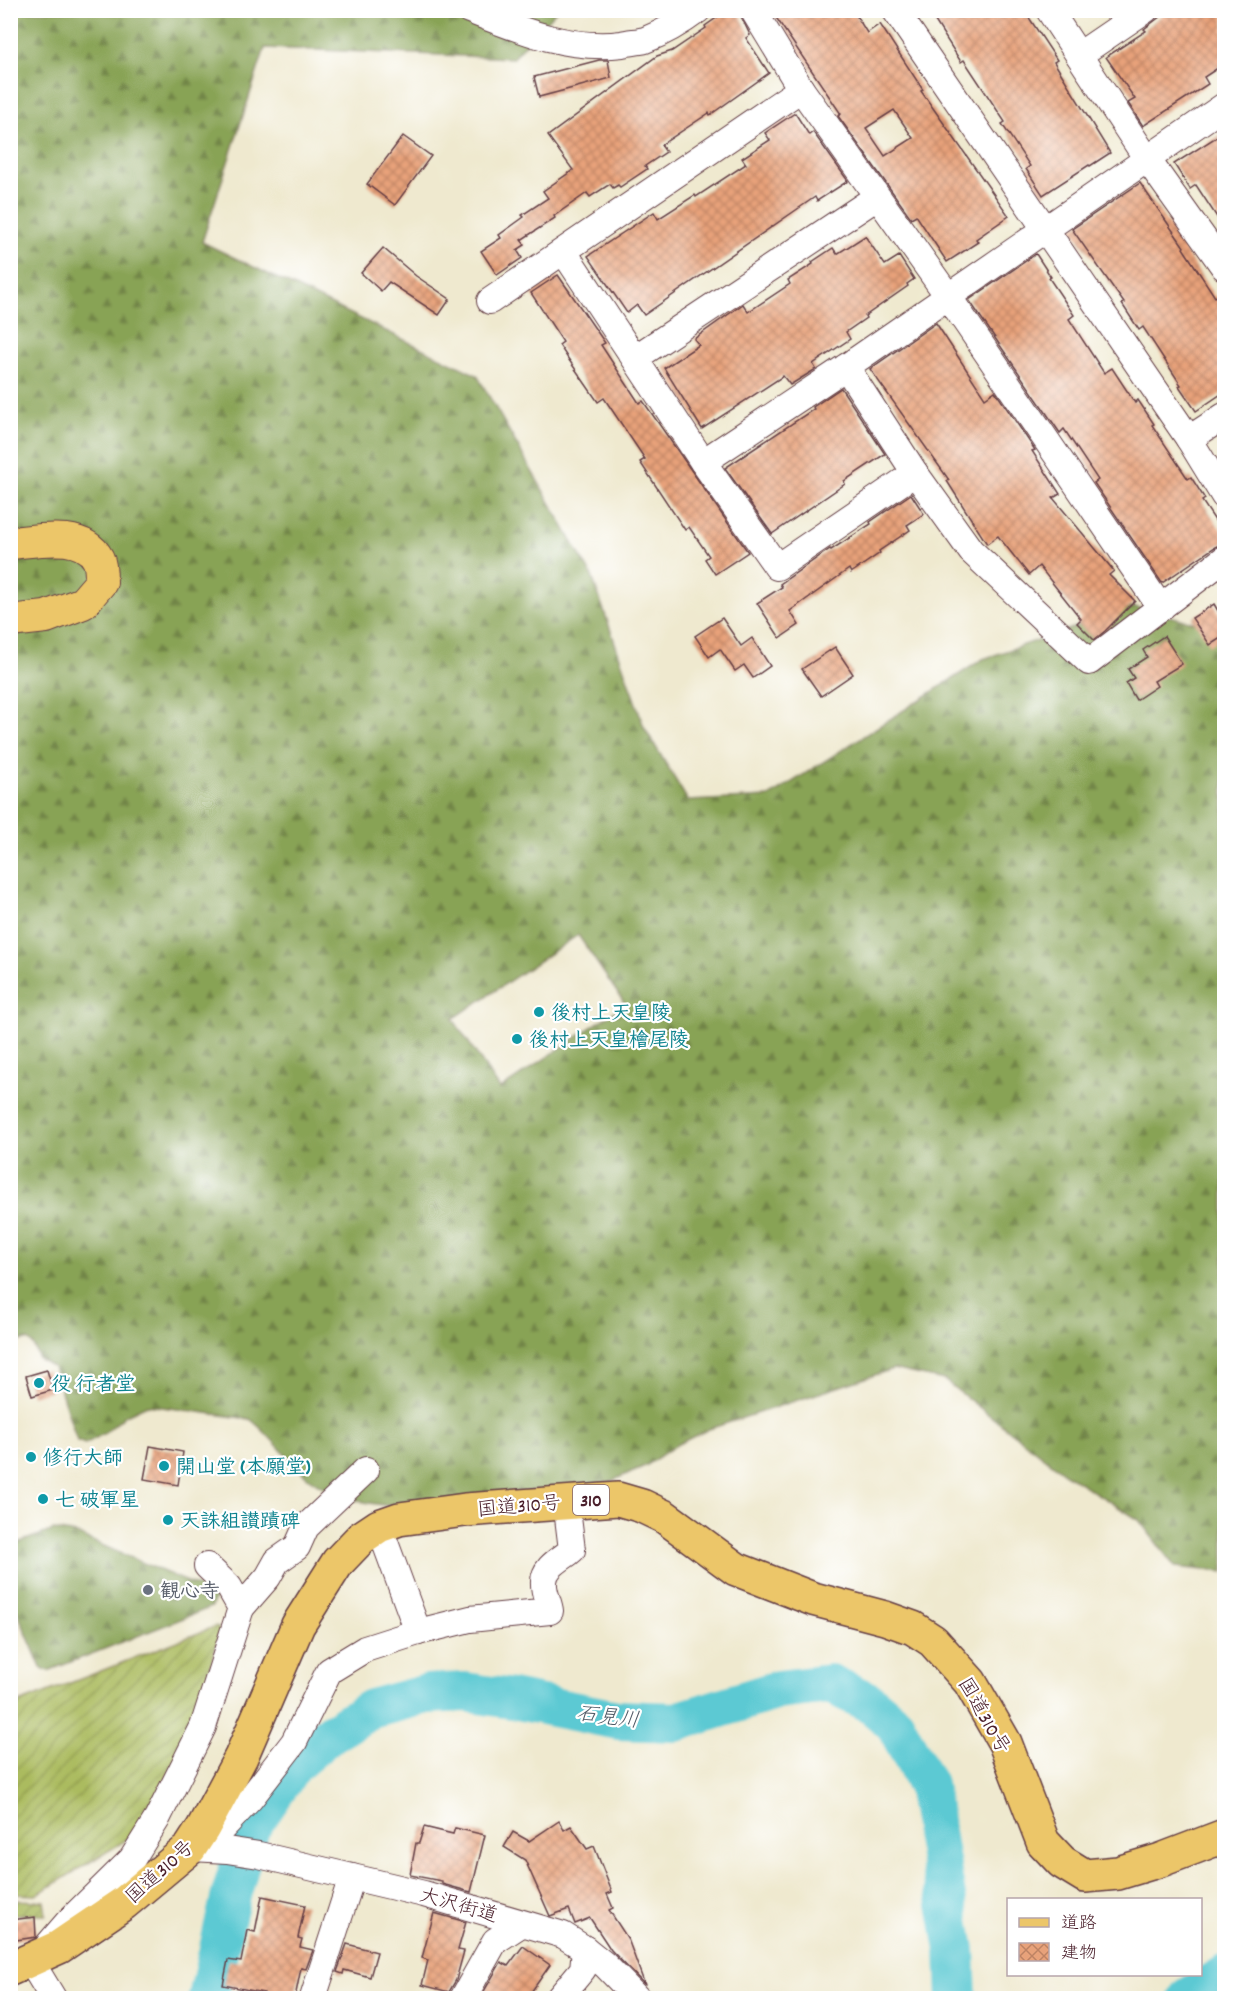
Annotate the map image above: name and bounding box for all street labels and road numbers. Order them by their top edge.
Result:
road number: 310 [573,1485,609,1515]
street label: 国道310号 [476,1490,562,1526]
street label: 国道310号 [949,1673,1016,1760]
street label: 国道310号 [120,1835,202,1912]
street label: 大沢街道 [416,1882,500,1931]

